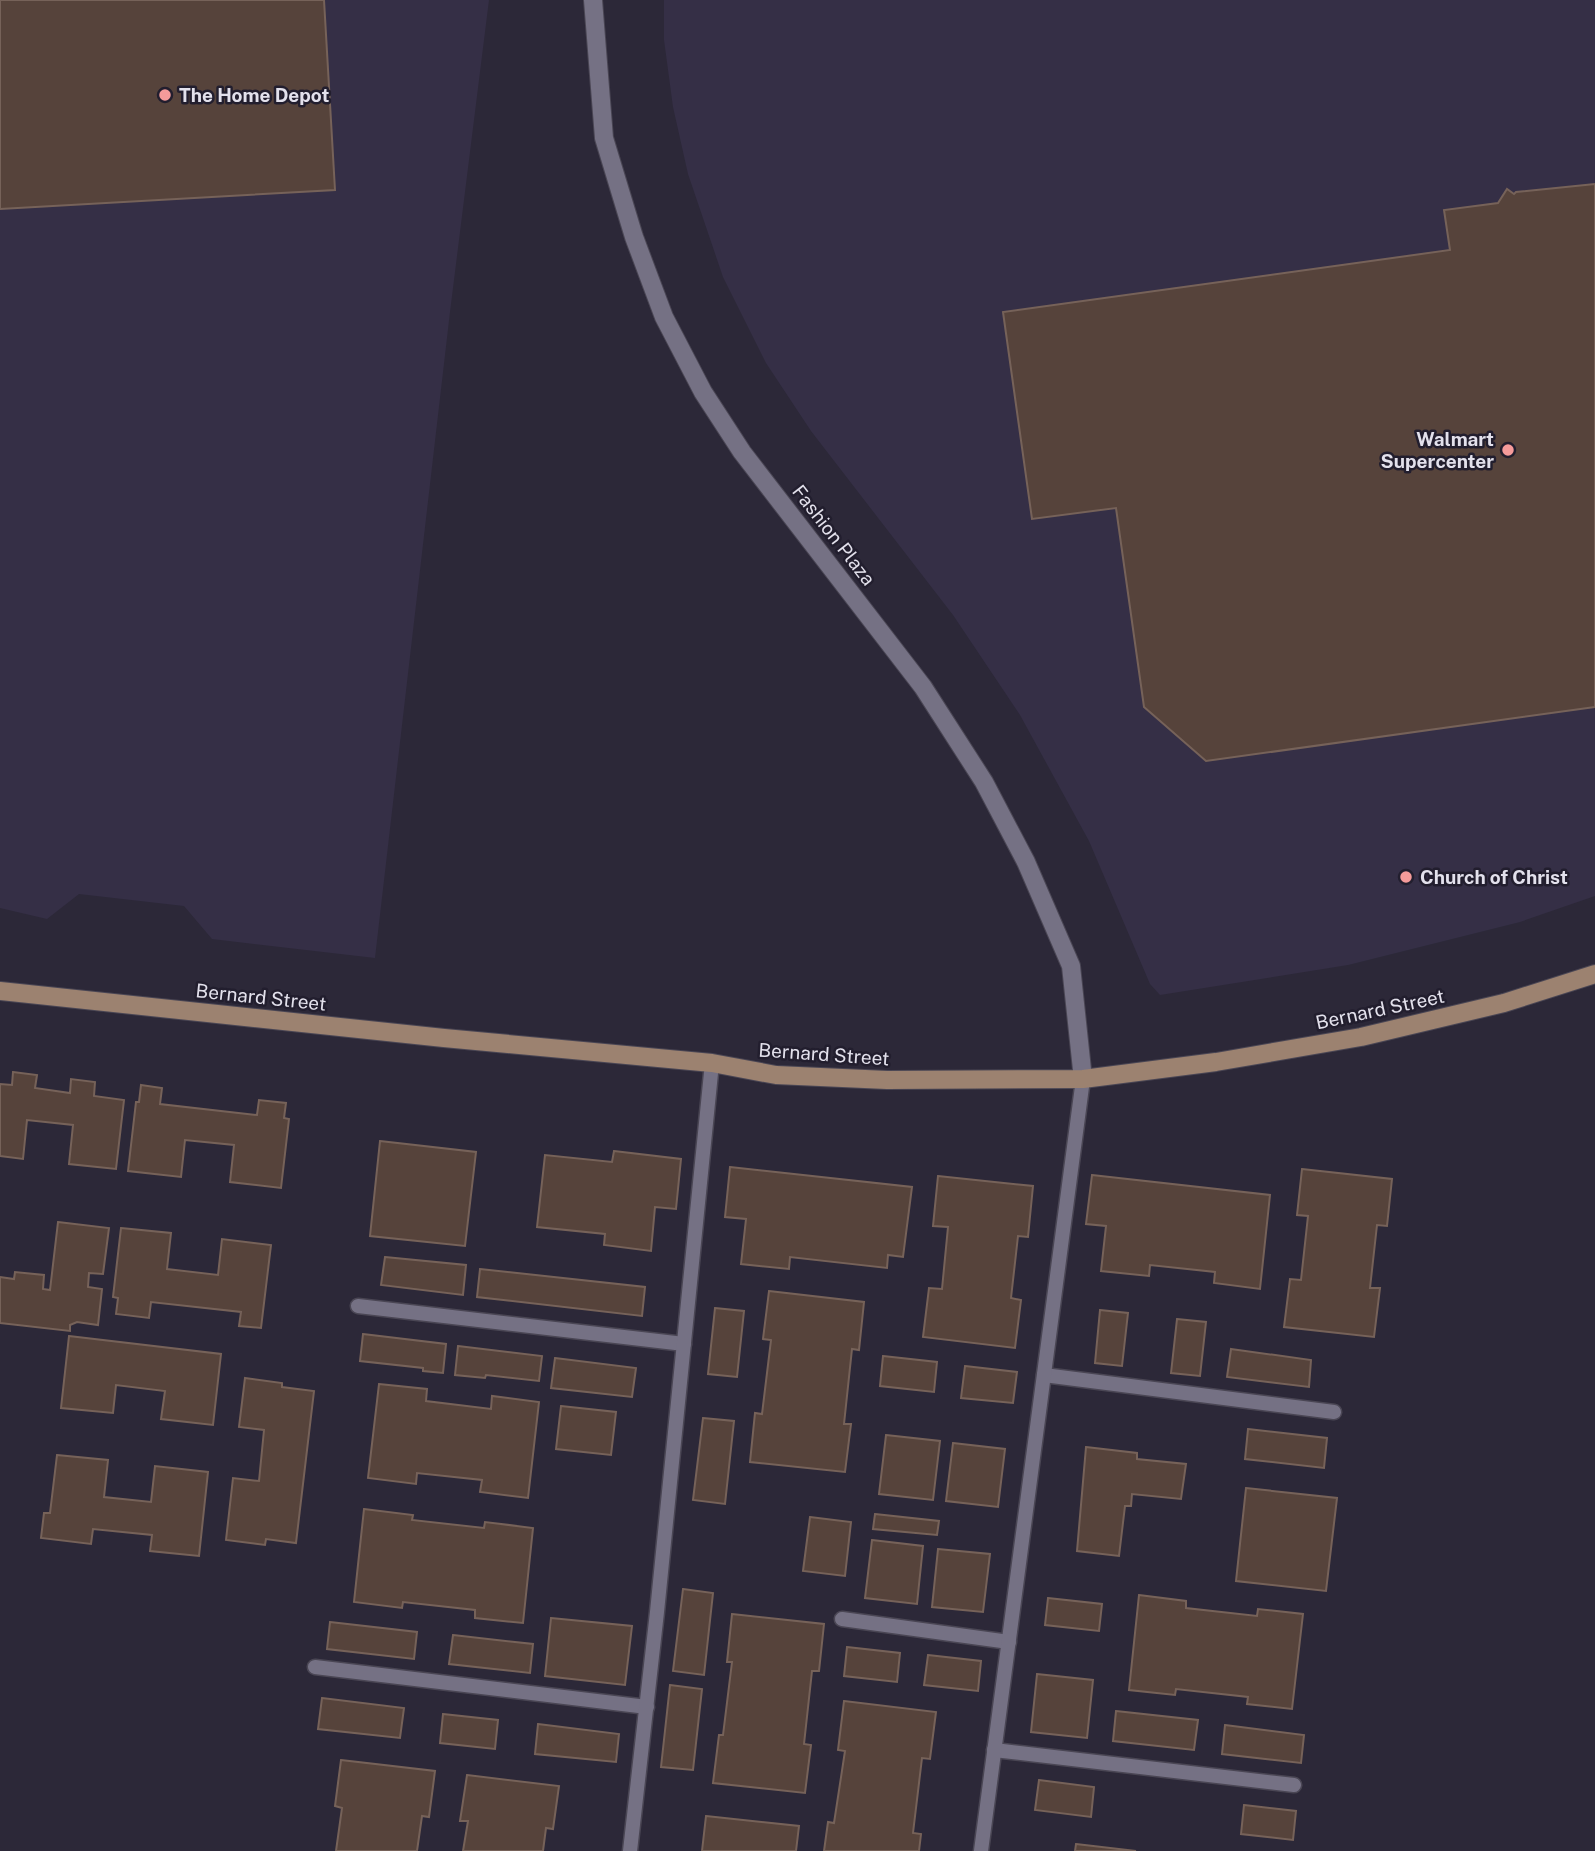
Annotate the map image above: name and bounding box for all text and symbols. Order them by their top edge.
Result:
place label: The Home Depot [179,84,329,106]
marker: The Home Depot [157,87,173,103]
place label: Walmart Supercenter [1381,428,1494,472]
marker: Walmart Supercenter [1500,442,1516,458]
street label: Fashion Plaza [788,481,880,589]
place label: Church of Christ [1420,866,1568,888]
marker: Church of Christ [1398,869,1414,885]
street label: Bernard Street [195,979,327,1015]
street label: Bernard Street [1314,985,1446,1033]
street label: Bernard Street [758,1038,890,1070]

